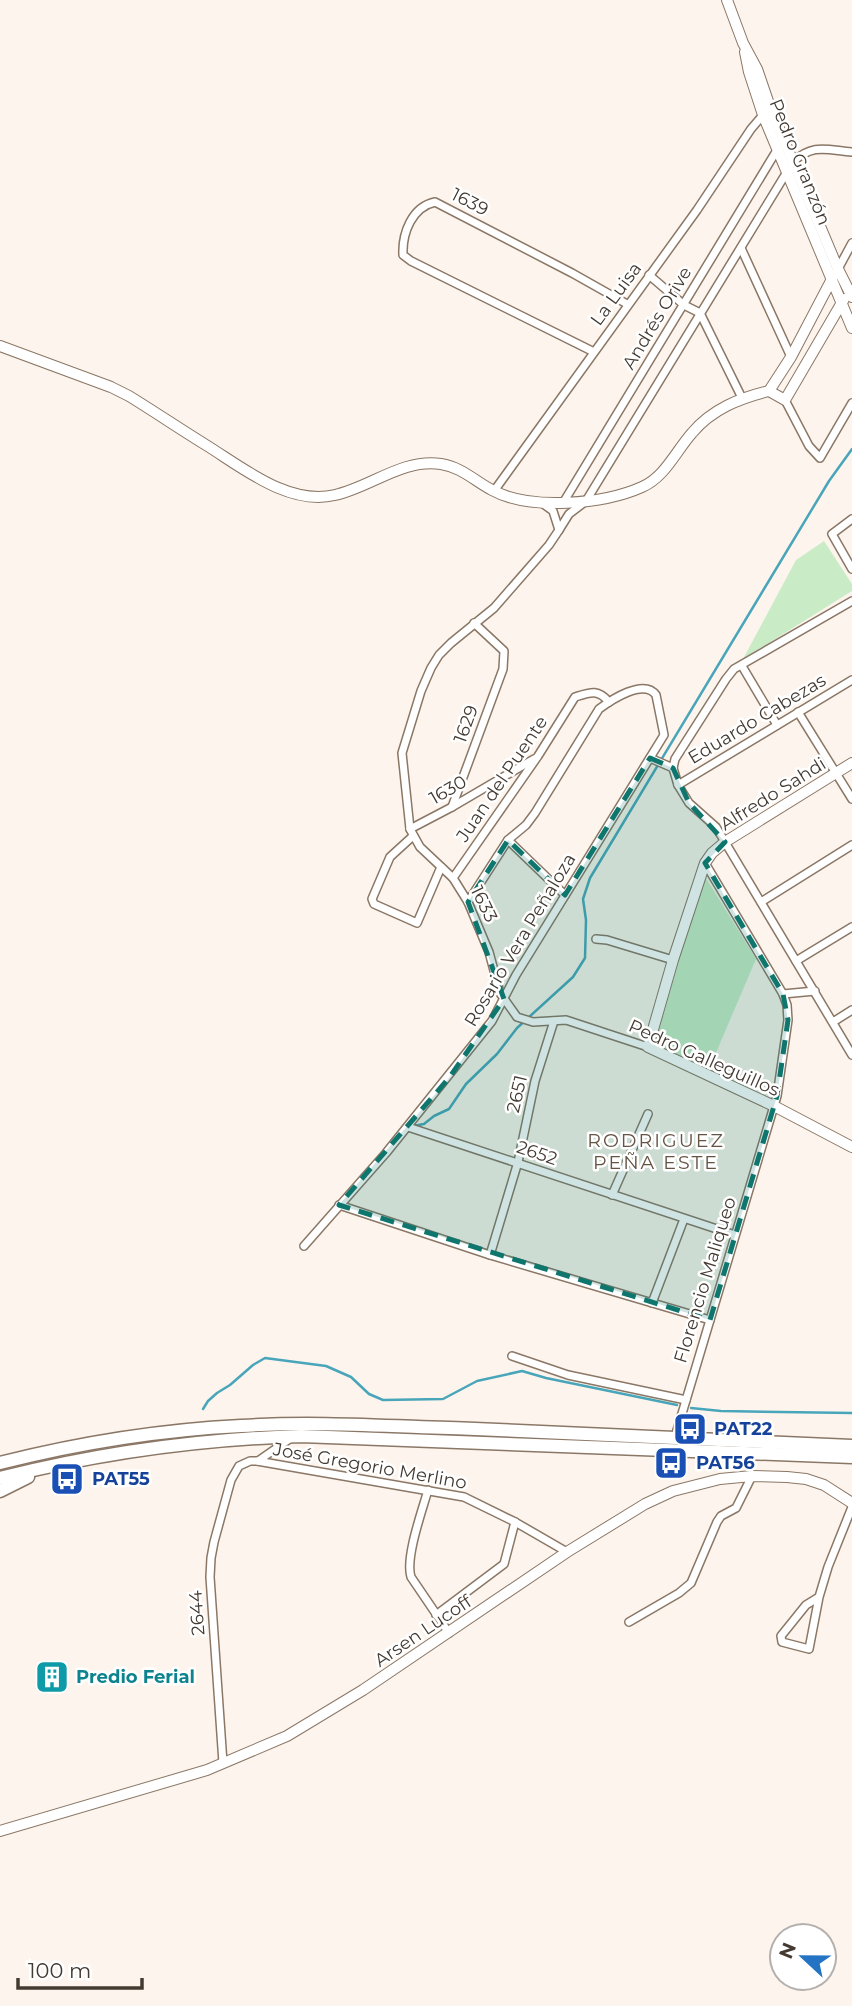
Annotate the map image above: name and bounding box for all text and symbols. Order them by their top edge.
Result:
street label: Pedro Granzón [765,96,835,228]
street label: 1639 [448,183,492,221]
street label: La Luisa [586,258,646,330]
street label: Andrés Orive [618,263,696,373]
street label: Eduardo Cabezas [684,669,830,769]
street label: 1629 [449,702,483,746]
street label: Juan del Puente [451,712,552,847]
street label: Alfredo Sahdi [716,753,830,835]
street label: 1630 [425,771,471,809]
street label: Rosario Vera Peñaloza [460,849,580,1031]
street label: 1633 [466,882,502,926]
street label: Pedro Galleguillos [625,1015,783,1101]
street label: 2651 [502,1073,532,1115]
district label: RODRIGUEZ PEÑA ESTE [587,1129,725,1174]
street label: 2652 [514,1136,560,1170]
street label: Florencio Maliqueo [669,1194,741,1366]
bus stop icon: PAT22 [671,1410,709,1448]
place label: PAT22 [714,1418,773,1440]
street label: José Gregorio Merlino [270,1438,469,1494]
bus stop icon: PAT56 [652,1444,690,1482]
place label: PAT56 [696,1452,755,1474]
bus stop icon: PAT55 [48,1460,86,1498]
place label: PAT55 [92,1468,150,1490]
street label: 2644 [184,1590,210,1636]
street label: Arsen Lucoff [370,1590,477,1672]
building icon: Predio Ferial [33,1658,71,1696]
place label: Predio Ferial [76,1666,195,1688]
north arrow [768,1922,838,1992]
text: N [774,1939,801,1962]
scale bar [18,1946,142,1990]
text: 100 m [28,1958,91,1983]

